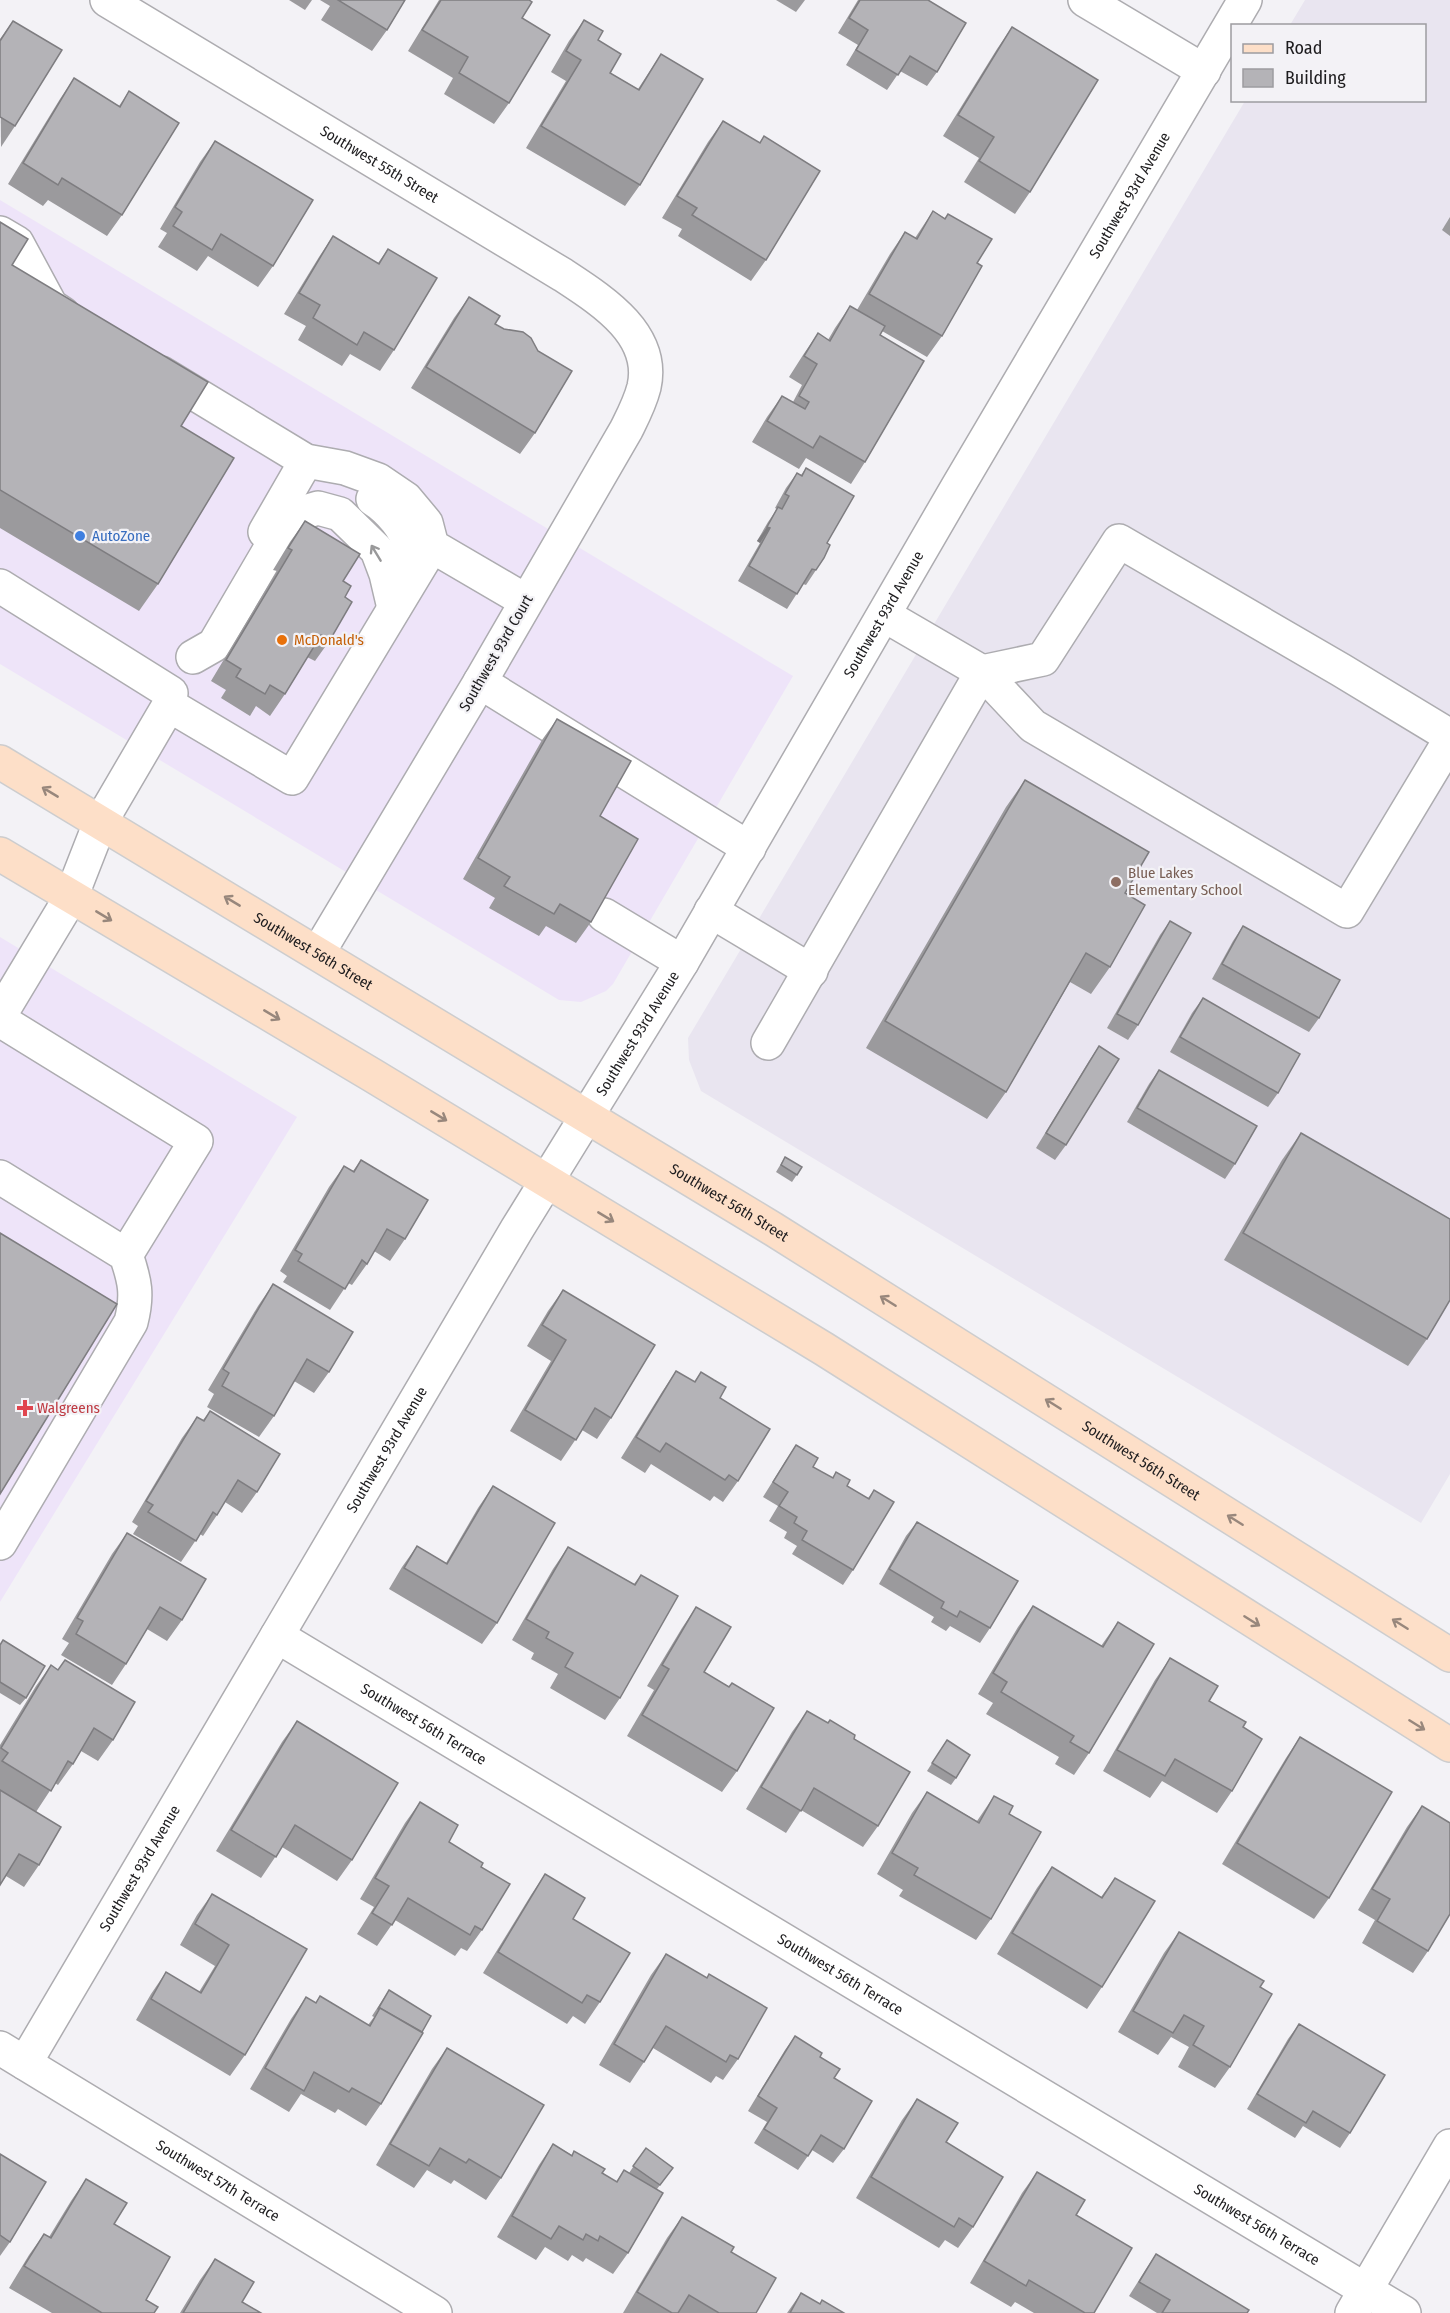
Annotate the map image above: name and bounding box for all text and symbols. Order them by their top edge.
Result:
legend [1231,24,1426,102]
text: Road [1285,37,1322,59]
text: Building [1285,67,1346,89]
street label: Southwest 55th Street [317,122,442,207]
street label: Southwest 93rd Avenue [1086,129,1174,262]
place label: AutoZone [92,527,150,545]
marker: AutoZone [73,529,87,543]
one-way arrow [370,545,382,562]
street label: Southwest 93rd Avenue [840,548,927,681]
street label: Southwest 93rd Court [455,592,537,714]
place label: McDonald's [294,631,364,649]
marker: McDonald's [275,633,289,647]
one-way arrow [42,786,59,798]
place label: Blue Lakes Elementary School [1128,864,1242,899]
marker: Blue Lakes Elementary School [1109,875,1123,889]
one-way arrow [224,895,241,907]
street label: Southwest 56th Street [251,908,376,994]
one-way arrow [95,911,112,923]
street label: Southwest 93rd Avenue [592,968,683,1099]
one-way arrow [263,1010,280,1022]
one-way arrow [430,1110,447,1122]
street label: Southwest 56th Street [667,1160,792,1246]
one-way arrow [597,1211,614,1223]
one-way arrow [880,1294,897,1306]
street label: Southwest 93rd Avenue [343,1383,431,1516]
one-way arrow [1045,1398,1062,1410]
place label: Walgreens [37,1399,100,1417]
marker: Walgreens [18,1401,32,1415]
street label: Southwest 56th Street [1079,1417,1203,1504]
one-way arrow [1227,1514,1244,1526]
one-way arrow [1243,1616,1260,1628]
one-way arrow [1392,1618,1409,1630]
street label: Southwest 56th Terrace [358,1679,490,1769]
one-way arrow [1408,1719,1425,1731]
street label: Southwest 93rd Avenue [96,1802,184,1935]
street label: Southwest 56th Terrace [774,1930,906,2019]
street label: Southwest 57th Terrace [153,2136,283,2225]
street label: Southwest 56th Terrace [1191,2180,1323,2269]

